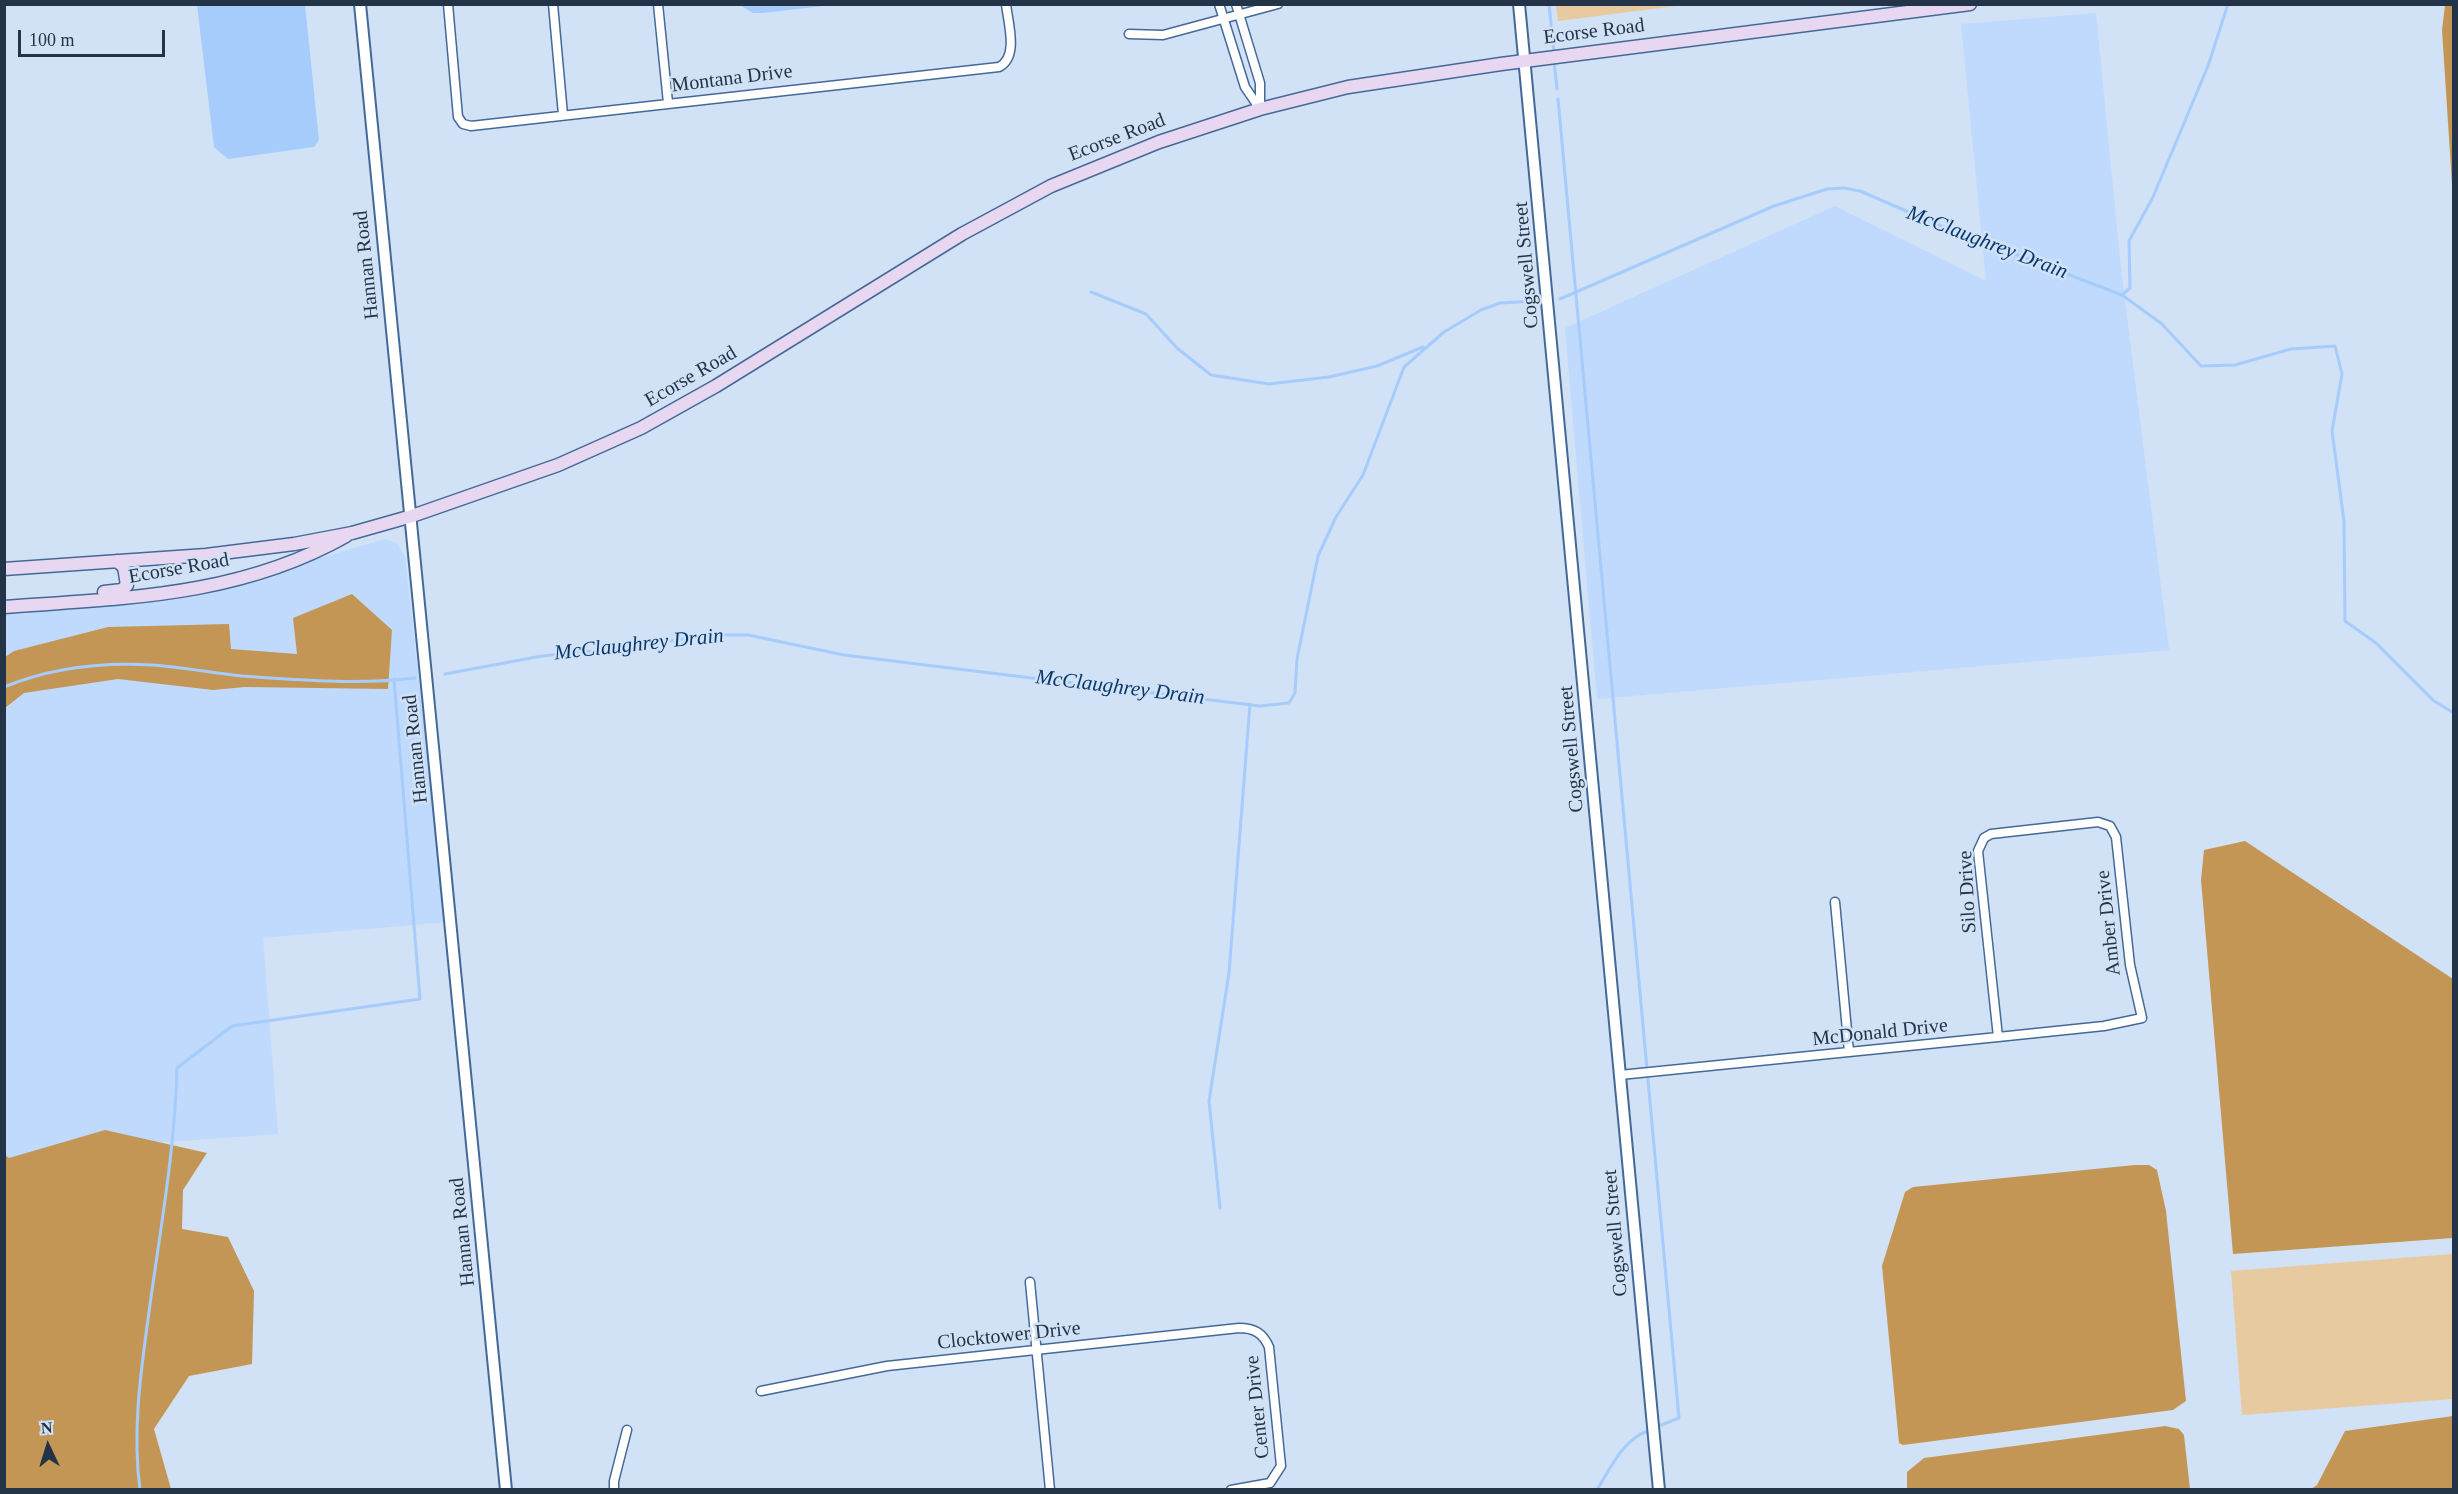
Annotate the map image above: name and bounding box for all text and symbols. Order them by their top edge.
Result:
street label: Ecorse Road [1542,14,1646,50]
scale bar [21,18,168,56]
text: 100 m [29,30,75,50]
street label: Montana Drive [670,60,794,98]
street label: Ecorse Road [1065,109,1169,167]
street label: Cogswell Street [1510,201,1544,329]
water label: McClaughrey Drain [1903,201,2071,285]
street label: Hannan Road [349,209,385,321]
street label: Ecorse Road [641,341,741,413]
street label: Ecorse Road [127,548,231,590]
water label: McClaughrey Drain [553,624,725,666]
water label: McClaughrey Drain [1034,665,1206,711]
street label: Cogswell Street [1555,685,1589,813]
street label: Hannan Road [398,693,434,805]
street label: Silo Drive [1954,850,1982,934]
street label: Amber Drive [2092,869,2126,977]
street label: McDonald Drive [1811,1014,1949,1052]
street label: Cogswell Street [1599,1169,1633,1297]
street label: Hannan Road [445,1176,481,1288]
street label: Clocktower Drive [936,1317,1082,1355]
street label: Center Drive [1241,1354,1275,1460]
north arrow [18,1416,78,1476]
text: N [40,1419,53,1436]

